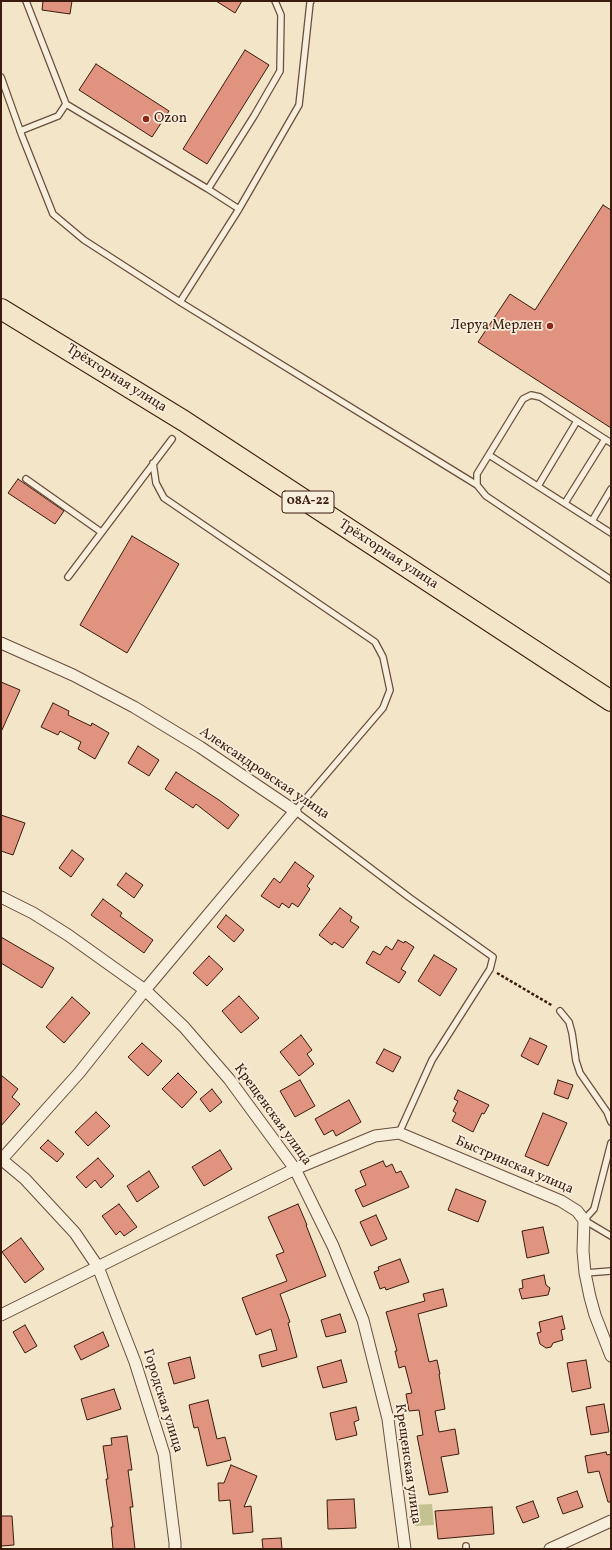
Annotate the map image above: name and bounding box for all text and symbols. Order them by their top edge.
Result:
place label: Ozon [154,111,187,127]
marker: Ozon [141,114,151,124]
place label: Леруа Мерлен [450,318,542,334]
marker: Леруа Мерлен [545,321,555,331]
street label: Трёхгорная улица [63,341,169,417]
road number: 08А-22 [282,491,334,513]
street label: Трёхгорная улица [335,516,441,594]
street label: Александровская улица [196,724,332,824]
street label: Крещенская улица [230,1061,314,1169]
street label: Быстринская улица [452,1134,576,1198]
street label: Городская улица [138,1347,186,1455]
street label: Крещенская улица [390,1403,424,1525]

